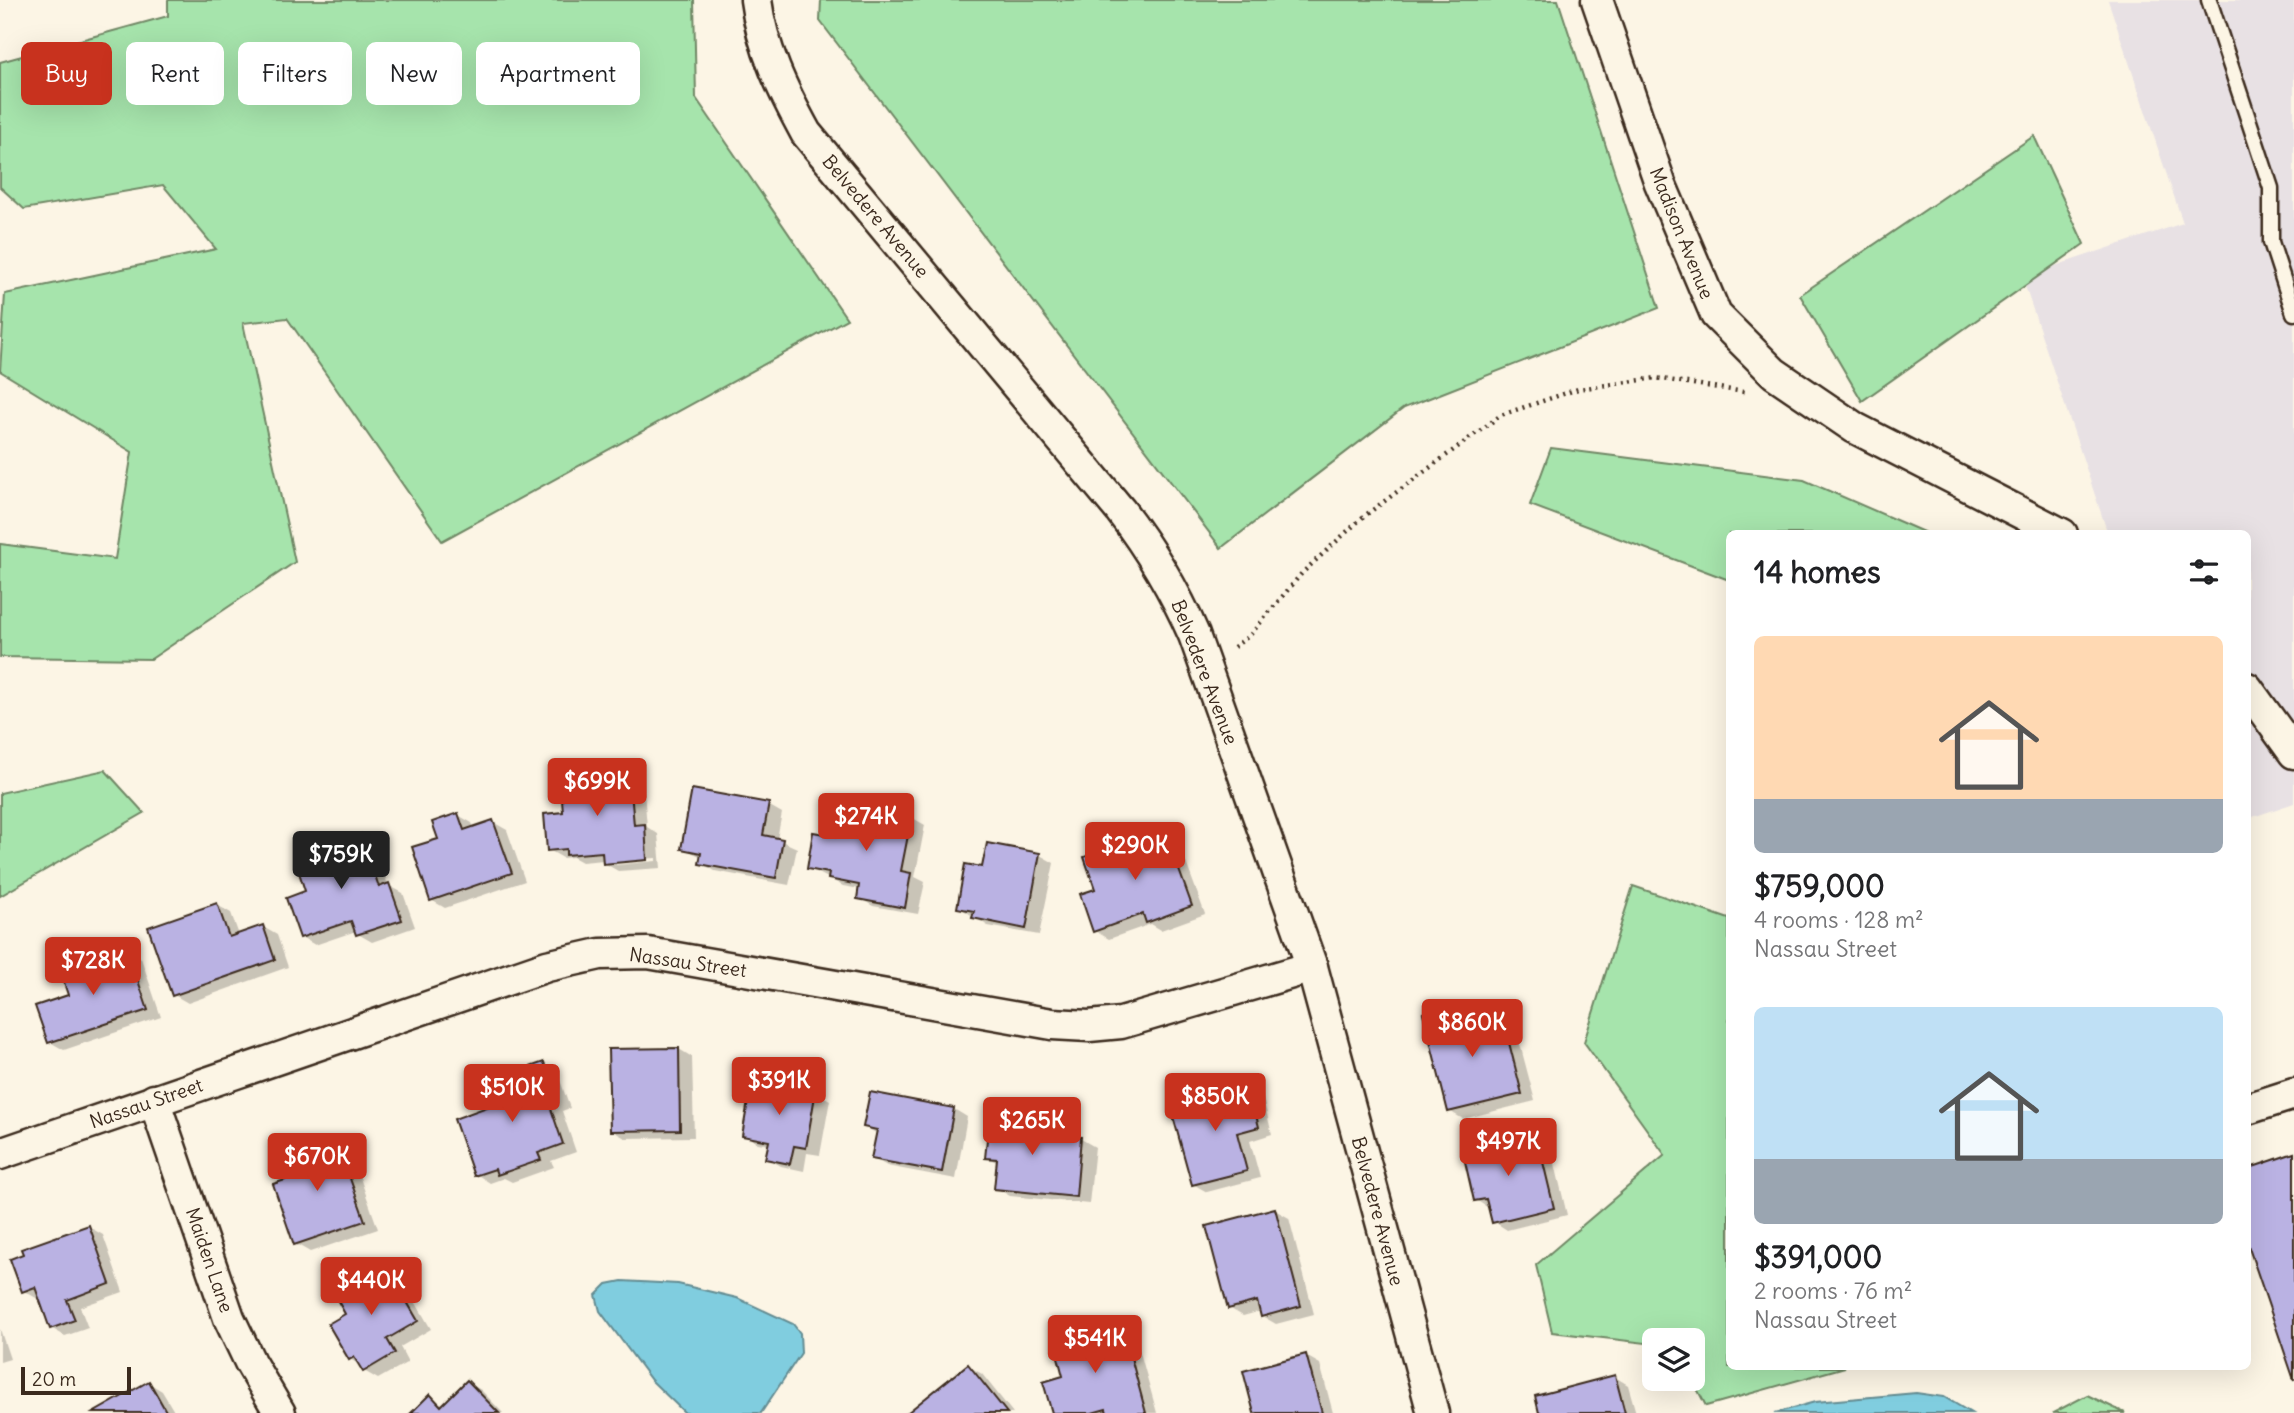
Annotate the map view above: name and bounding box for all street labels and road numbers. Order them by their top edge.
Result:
street label: Belvedere Avenue [818,150,934,282]
street label: Madison Avenue [1645,164,1719,302]
street label: Belvedere Avenue [1166,596,1244,748]
street label: Nassau Street [628,942,748,982]
street label: Nassau Street [86,1072,206,1134]
street label: Belvedere Avenue [1347,1134,1409,1288]
street label: Maiden Lane [181,1204,239,1316]

